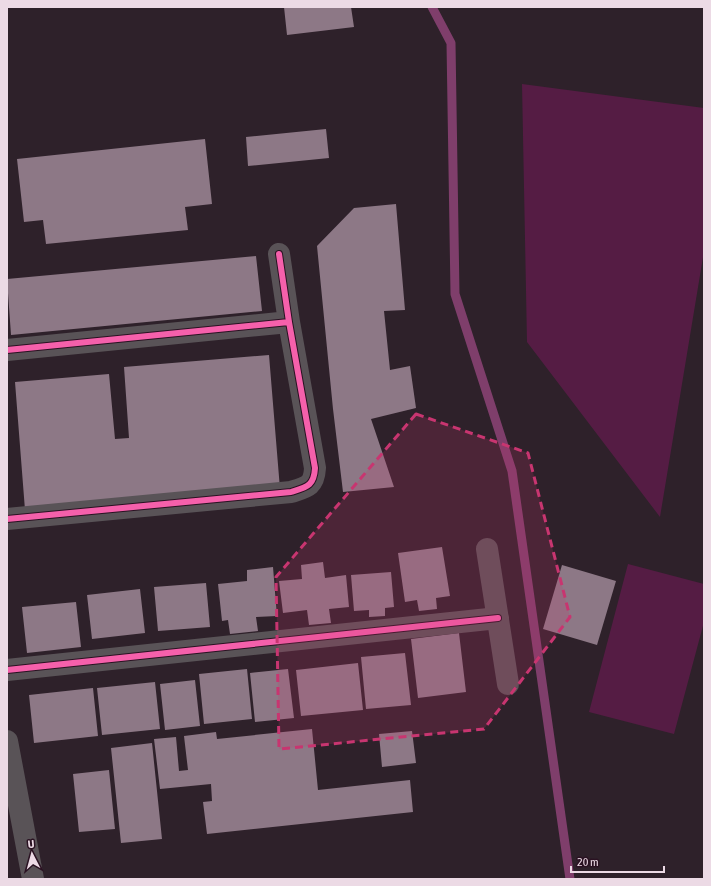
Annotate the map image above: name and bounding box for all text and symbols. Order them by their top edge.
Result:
north arrow [12,834,52,874]
text: U [27,838,35,850]
scale bar [571,848,664,874]
text: 20 m [577,855,599,869]

